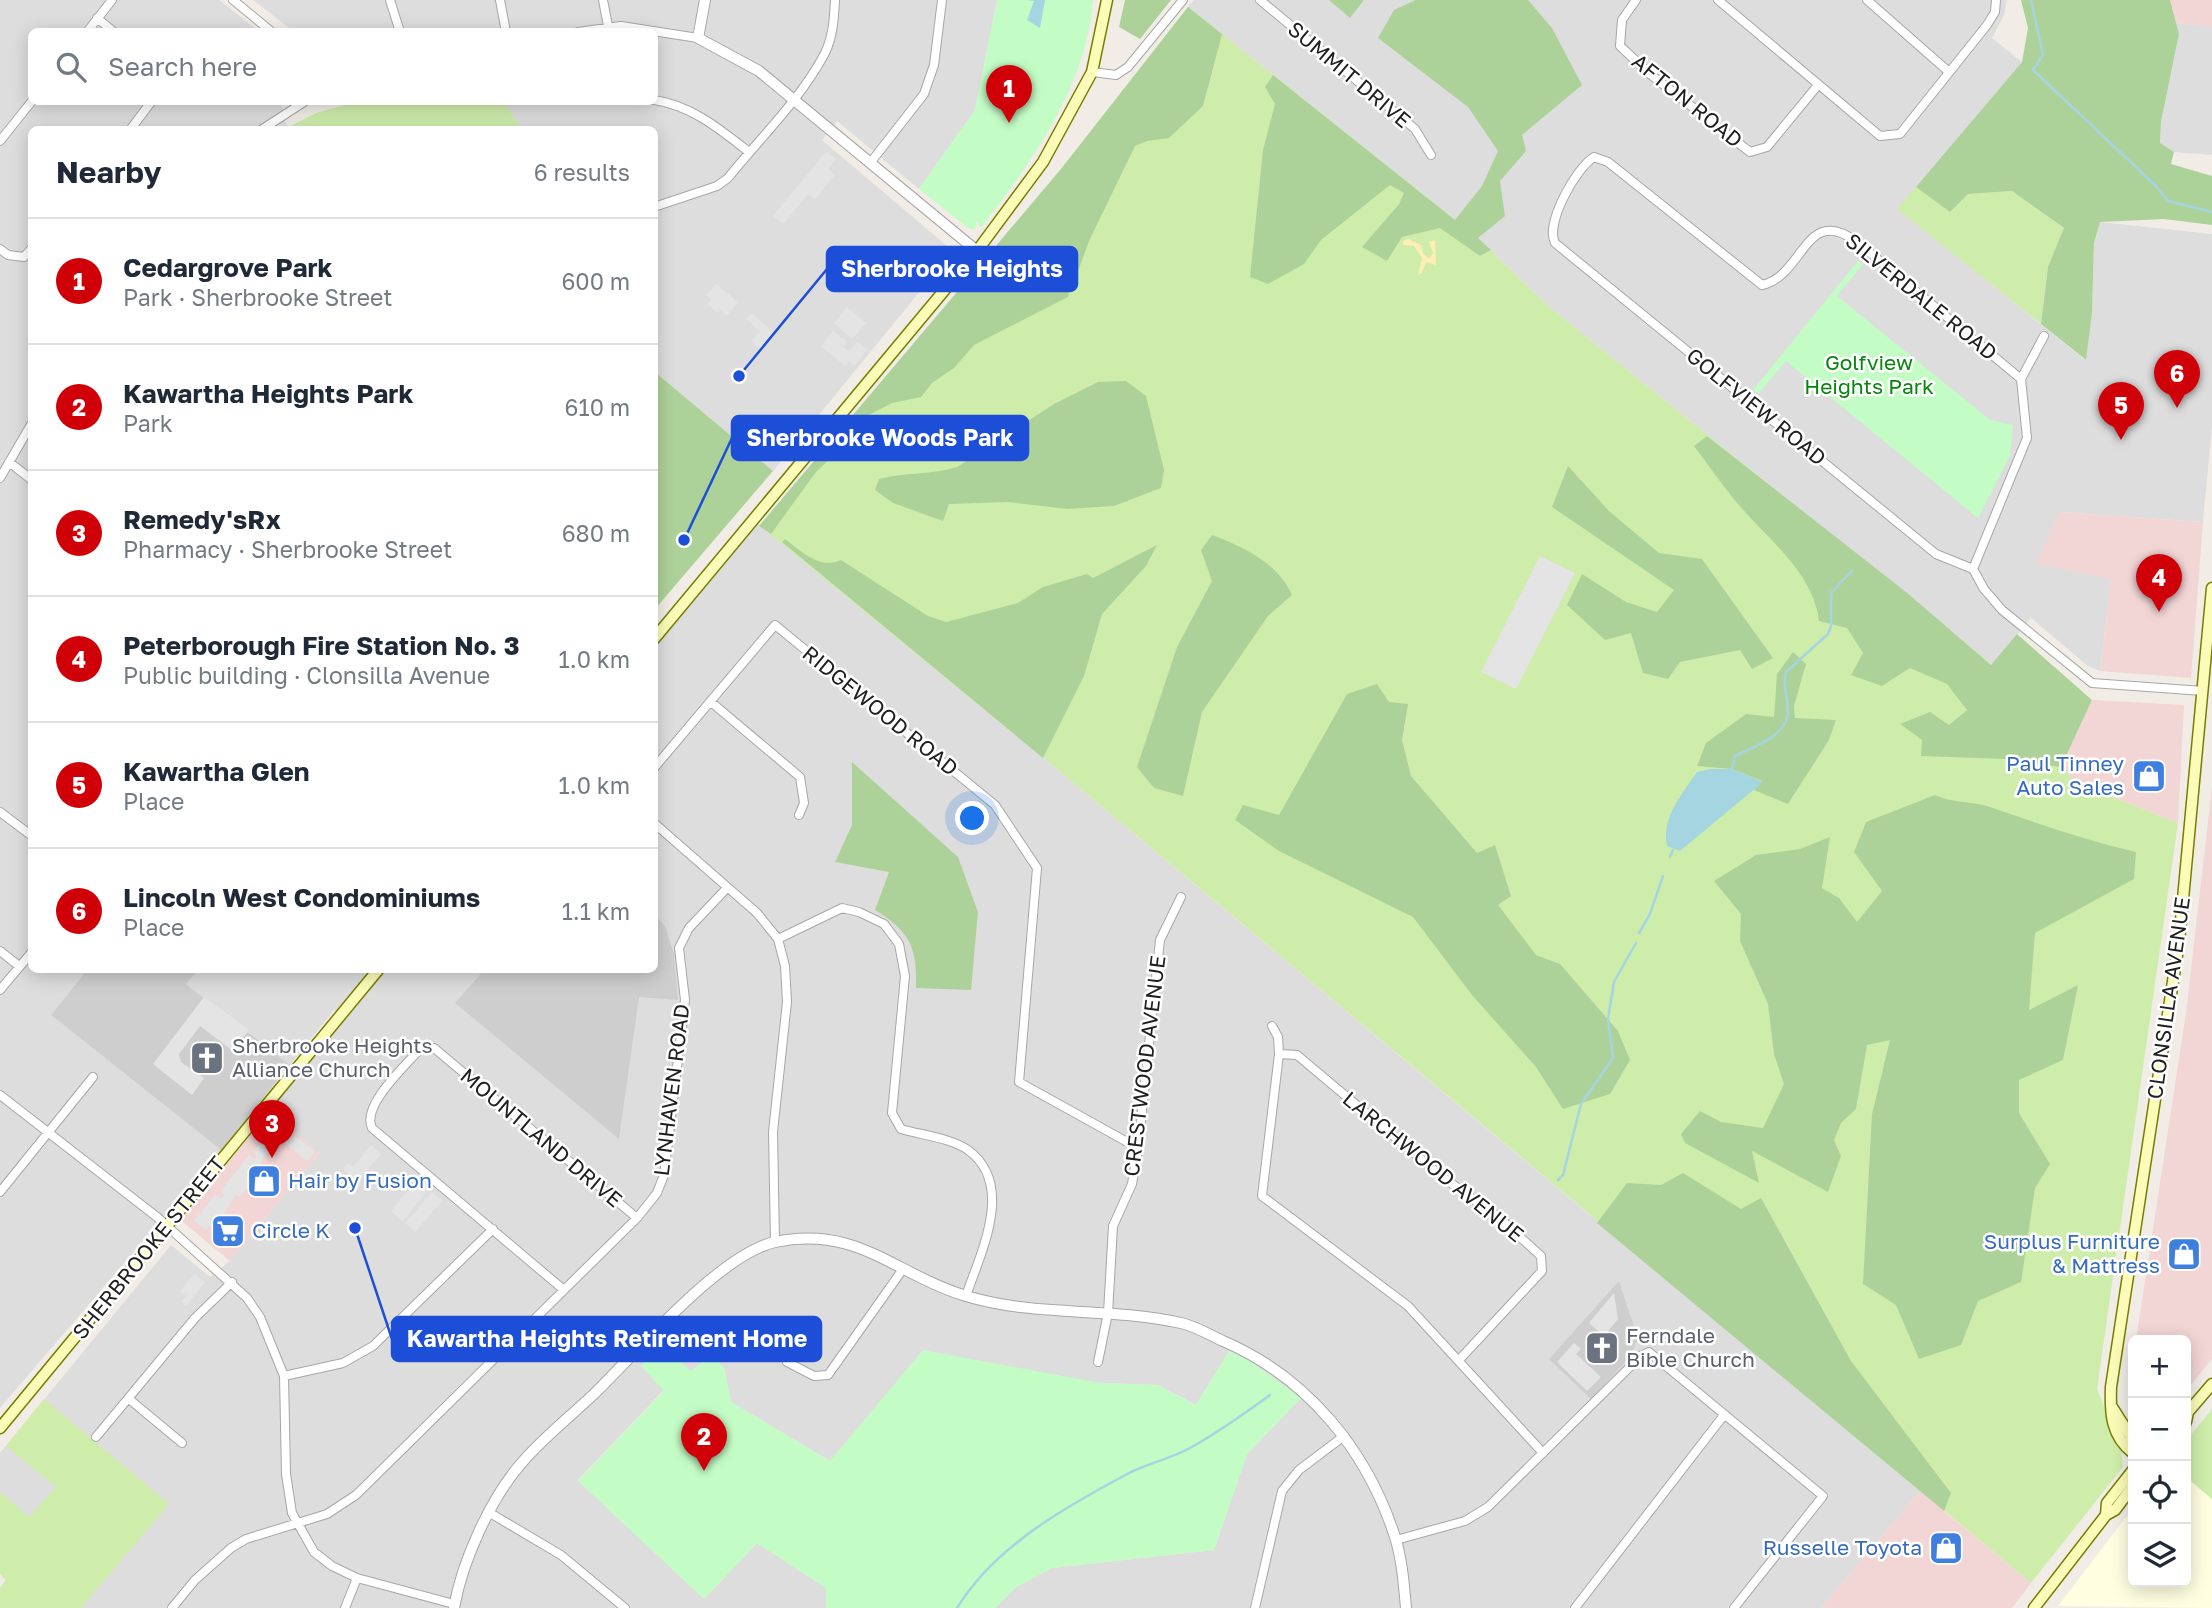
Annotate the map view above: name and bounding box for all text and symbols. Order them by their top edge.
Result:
street label: SUMMIT DRIVE [1283,15,1416,133]
search box [28,28,658,105]
icon: search [52,48,90,86]
street label: AFTON ROAD [1627,48,1748,153]
text: Search here [108,51,257,82]
pin: 1 [986,65,1032,123]
text: Nearby [56,154,161,190]
text: 6 results [534,158,630,186]
street label: SILVERDALE ROAD [1841,227,2003,365]
callout: Sherbrooke Heights [827,247,1077,291]
text: Cedargrove Park [123,252,333,283]
text: Sherbrooke Heights [841,254,1063,282]
text: 1 [73,267,85,295]
text: 600 m [561,267,630,295]
text: Park · Sherbrooke Street [123,283,393,311]
street label: GOLFVIEW ROAD [1681,342,1832,471]
park label: Golfview Heights Park [1804,349,1934,399]
pin: 6 [2154,350,2200,408]
text: Kawartha Heights Park [123,378,414,409]
pin: 5 [2098,382,2144,440]
text: 2 [72,393,86,421]
text: 610 m [565,393,630,421]
text: Park [123,409,173,437]
callout: Sherbrooke Woods Park [732,416,1028,460]
text: Sherbrooke Woods Park [746,423,1014,451]
text: Remedy'sRx [123,504,281,535]
text: 3 [72,519,86,547]
text: 680 m [562,519,630,547]
text: Pharmacy · Sherbrooke Street [123,535,452,563]
pin: 4 [2136,554,2182,612]
text: Peterborough Fire Station No. 3 [123,630,520,661]
street label: RIDGEWOOD ROAD [798,640,964,781]
text: 4 [72,645,86,673]
text: 1.0 km [559,645,630,673]
text: Public building · Clonsilla Avenue [123,661,490,689]
place label: Paul Tinney Auto Sales [2006,750,2124,800]
text: Kawartha Glen [123,756,310,787]
shop icon: Paul Tinney Auto Sales [2130,757,2168,795]
text: 5 [72,771,86,799]
text: 1.0 km [559,771,630,799]
text: Place [123,787,184,815]
your location [955,801,989,835]
text: Lincoln West Condominiums [123,882,480,913]
street label: CLONSILLA AVENUE [2141,895,2195,1101]
text: 6 [72,897,86,925]
text: 1.1 km [562,897,630,925]
text: Place [123,913,184,941]
street label: CRESTWOOD AVENUE [1118,954,1170,1178]
street label: LYNHAVEN ROAD [648,1002,694,1177]
place label: Sherbrooke Heights Alliance Church [232,1032,433,1082]
church icon: Sherbrooke Heights Alliance Church [188,1039,226,1077]
street label: MOUNTLAND DRIVE [456,1062,628,1212]
street label: LARCHWOOD AVENUE [1338,1085,1529,1247]
pin: 3 [249,1100,295,1158]
street label: SHERBROOKE STREET [66,1151,230,1344]
shop icon: Hair by Fusion [245,1162,283,1200]
place label: Hair by Fusion [288,1167,432,1193]
supermarket icon: Circle K [209,1212,247,1250]
place label: Circle K [252,1217,330,1243]
place label: Surplus Furniture & Mattress [1984,1228,2160,1278]
shop icon: Surplus Furniture & Mattress [2165,1235,2203,1273]
callout: Kawartha Heights Retirement Home [392,1317,821,1361]
place label: Ferndale Bible Church [1626,1322,1755,1372]
text: Kawartha Heights Retirement Home [407,1324,807,1352]
church icon: Ferndale Bible Church [1583,1329,1621,1367]
map controls [2128,1335,2191,1587]
button: + [2128,1335,2191,1398]
button: − [2128,1398,2191,1461]
pin: 2 [681,1413,727,1471]
button: locate [2128,1461,2191,1524]
button: layers [2128,1524,2191,1587]
shop icon: Russelle Toyota [1927,1529,1965,1567]
place label: Russelle Toyota [1763,1534,1922,1560]

